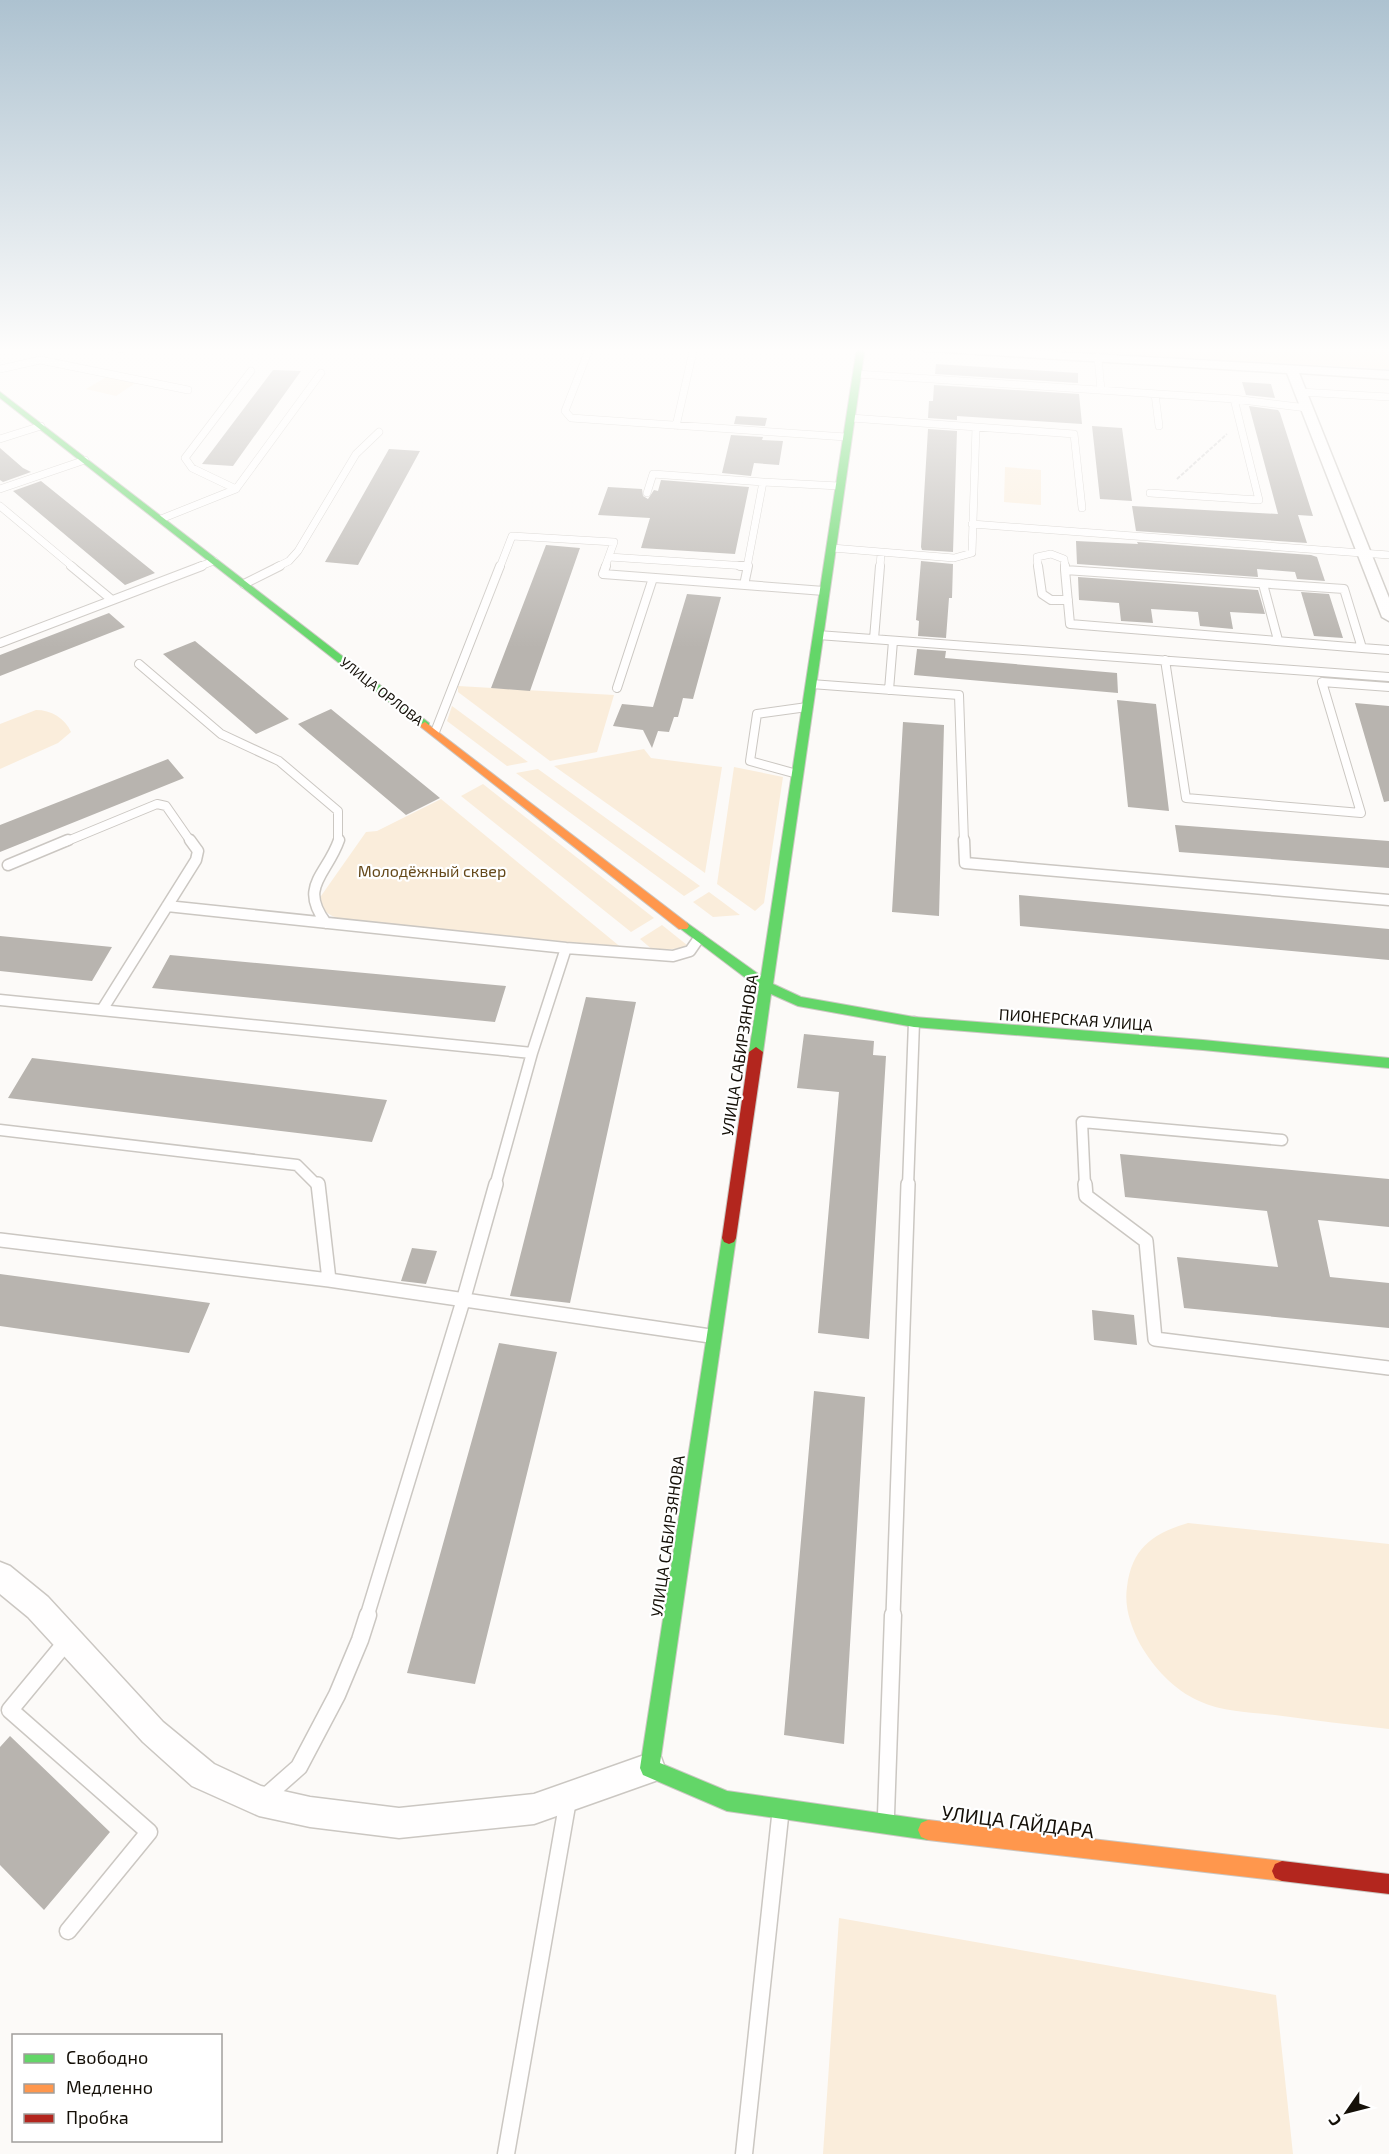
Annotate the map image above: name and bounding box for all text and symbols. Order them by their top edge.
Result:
street label: УЛИЦА ОРЛОВА [337,653,427,729]
park label: Молодёжный сквер [358,861,506,880]
street label: УЛИЦА САБИРЗЯНОВА [717,973,761,1137]
street label: ПИОНЕРСКАЯ УЛИЦА [998,1004,1154,1034]
street label: УЛИЦА САБИРЗЯНОВА [646,1454,688,1618]
street label: УЛИЦА ГАЙДАРА [940,1800,1096,1842]
legend [12,2034,222,2142]
text: Свободно [66,2046,148,2068]
text: Медленно [66,2076,153,2098]
north arrow [1317,2082,1377,2142]
text: Пробка [66,2106,129,2128]
text: С [1324,2112,1345,2130]

